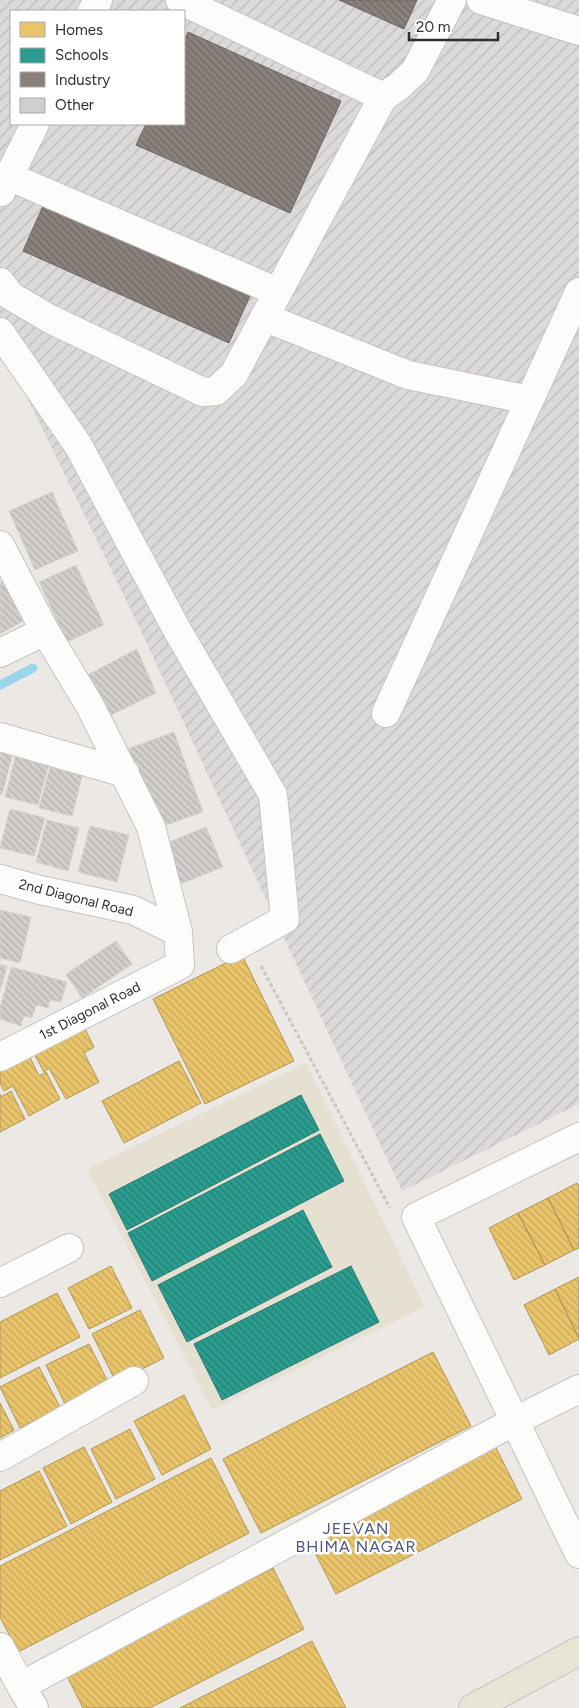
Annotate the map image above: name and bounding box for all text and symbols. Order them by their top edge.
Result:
legend [10,10,185,125]
scale bar [409,10,498,42]
text: 20 m [416,18,450,36]
text: Homes [55,21,103,39]
text: Schools [55,46,108,64]
text: Industry [55,71,110,89]
text: Other [55,96,94,114]
street label: 2nd Diagonal Road [17,876,135,920]
street label: 1st Diagonal Road [37,978,143,1044]
district label: JEEVAN BHIMA NAGAR [295,1519,417,1556]

